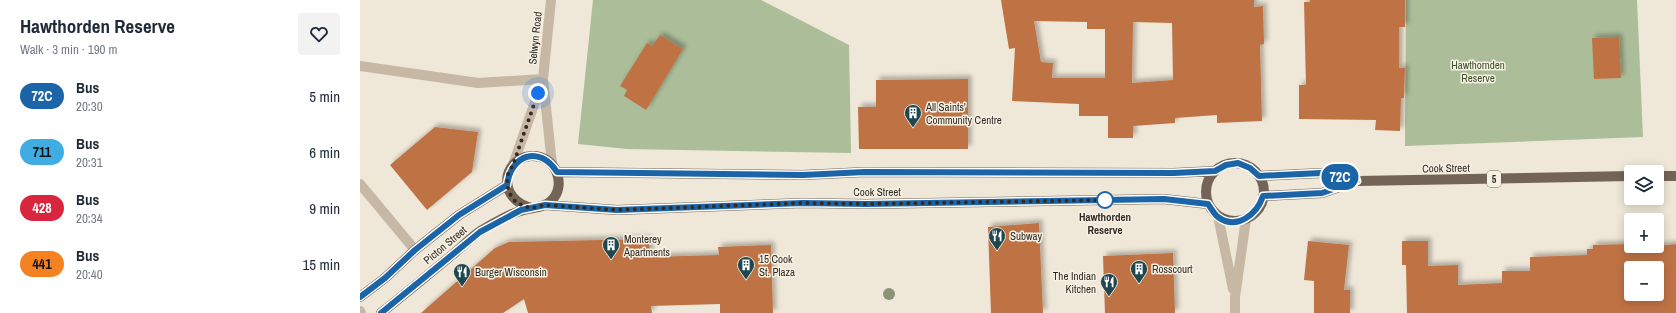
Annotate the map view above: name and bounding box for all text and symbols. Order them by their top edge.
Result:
street label: Selwyn Road [525,11,545,65]
text: Hawthorden Reserve [20,13,175,39]
button: heart [298,13,340,55]
text: Walk · 3 min · 190 m [20,41,117,58]
park label: Hawthornden Reserve [1451,58,1505,85]
text: Bus [76,77,99,98]
your location [528,83,548,103]
text: 5 min [309,86,340,107]
text: 72C [31,87,53,105]
text: 20:30 [76,98,103,115]
place label: All Saints' Community Centre [925,100,1002,127]
building icon: All Saints' Community Centre [903,103,923,128]
text: Bus [76,133,99,154]
text: 6 min [309,142,340,163]
text: 711 [33,143,51,161]
text: 20:31 [76,154,103,171]
street label: Cook Street [1422,161,1470,175]
line badge: 72C [1317,164,1363,190]
map controls [1624,165,1664,301]
button: layers [1624,165,1664,205]
text: 72C [1329,168,1351,186]
road number: 5 [1487,171,1501,187]
street label: Cook Street [853,185,901,199]
text: Bus [76,189,99,210]
marker: Hawthorden Reserve [1096,191,1114,209]
text: 9 min [309,198,340,219]
text: 428 [32,199,52,217]
text: 20:34 [76,210,103,227]
place label: Hawthorden Reserve [1079,210,1131,237]
button: + [1624,213,1664,253]
street label: Picton Street [421,223,470,267]
restaurant icon: Subway [987,226,1007,251]
place label: Subway [1010,229,1043,243]
place label: Monterey Apartments [623,232,671,259]
building icon: Monterey Apartments [601,235,621,260]
text: Bus [76,245,99,266]
place label: 15 Cook St. Plaza [759,252,795,279]
text: 15 min [302,254,340,275]
text: 441 [32,255,52,273]
building icon: 15 Cook St. Plaza [736,255,756,280]
building icon: Rosscourt [1129,259,1149,284]
button: − [1624,261,1664,301]
restaurant icon: Burger Wisconsin [452,262,472,287]
place label: Rosscourt [1152,262,1193,276]
place label: Burger Wisconsin [475,265,547,279]
text: 20:40 [76,266,103,283]
place label: The Indian Kitchen [1053,269,1096,296]
restaurant icon: The Indian Kitchen [1099,272,1119,297]

